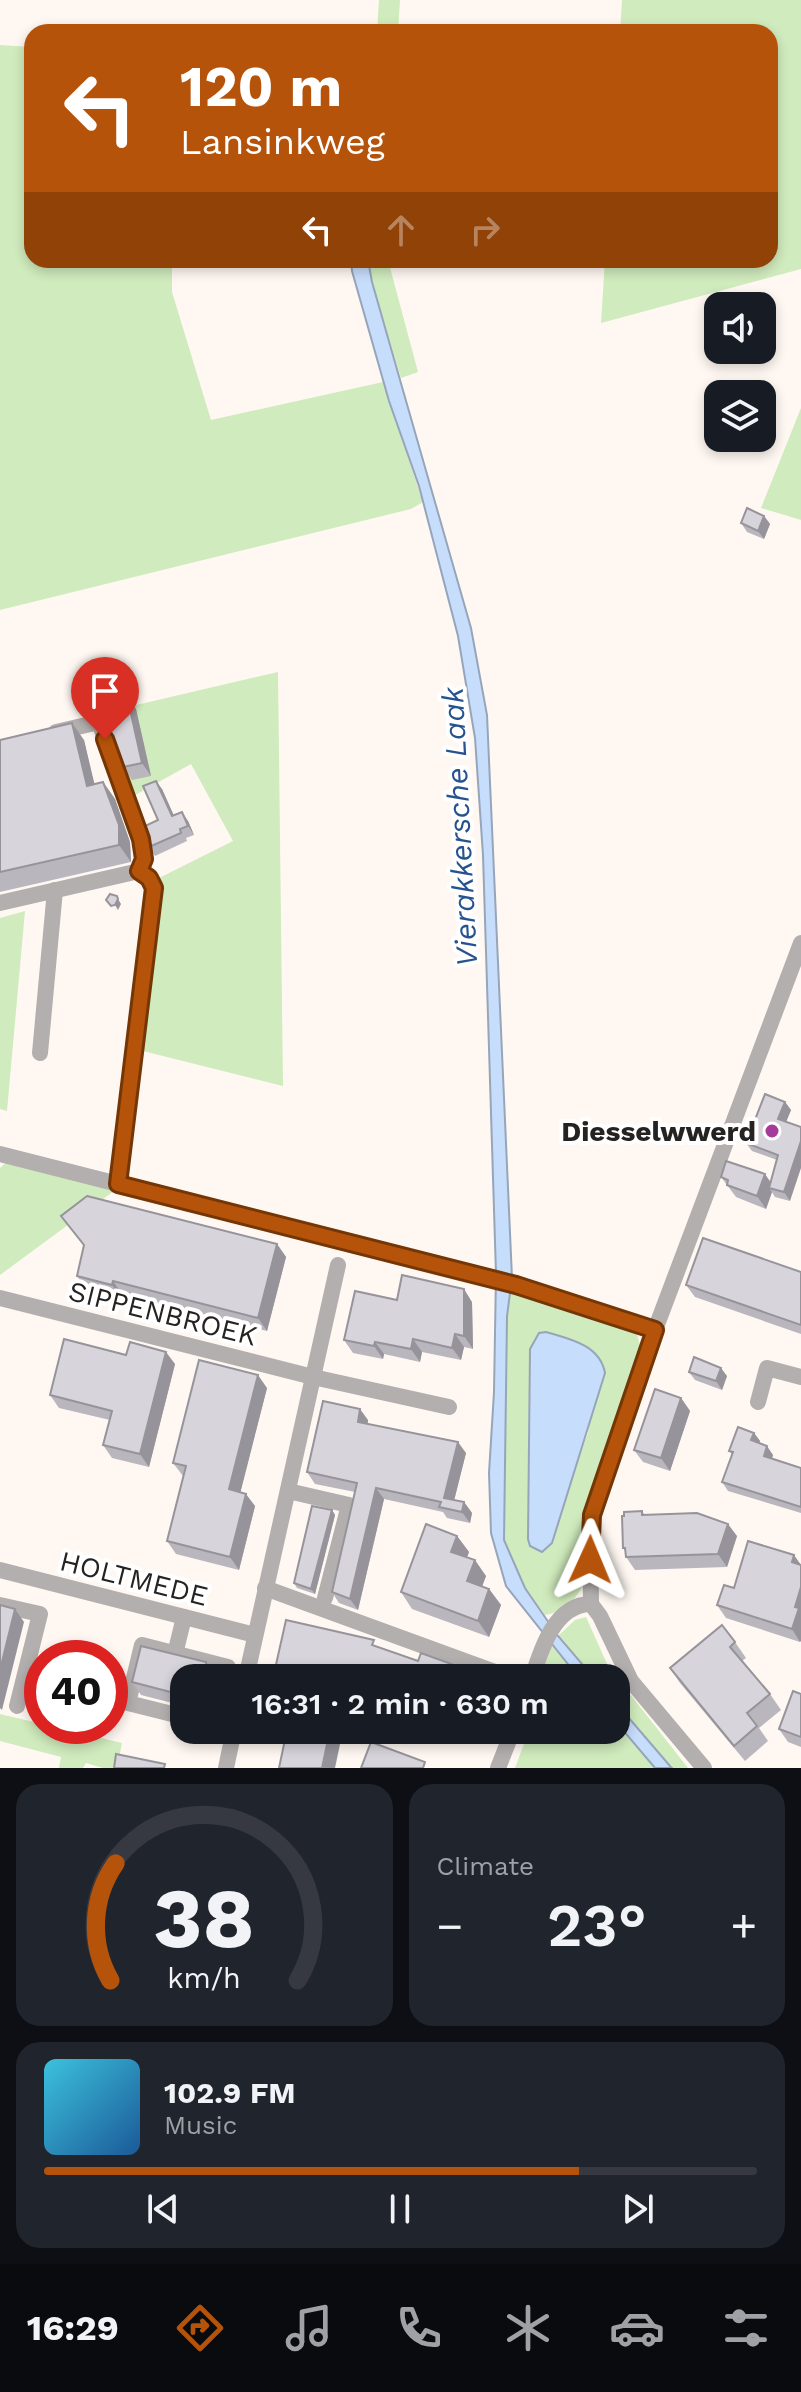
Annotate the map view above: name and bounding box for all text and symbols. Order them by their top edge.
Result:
text: 120 m [180,54,342,120]
icon: left [48,56,152,160]
text: Lansinkweg [180,121,385,163]
icon: left [295,208,339,252]
icon: ahead [379,208,423,252]
icon: right [463,208,507,252]
map controls [704,292,776,452]
button: sound [704,292,776,364]
button: layers [704,380,776,452]
pin [71,657,139,739]
icon: arrive [83,669,127,713]
water label: Vierakkersche Laak [435,685,484,968]
place label: Diesselwwerd [561,1115,756,1148]
marker: Diesselwwerd [763,1122,781,1140]
street label: SIPPENBROEK [65,1274,260,1353]
position arrow [548,1518,632,1602]
street label: HOLTMEDE [56,1544,211,1613]
speed limit sign: 40 [24,1640,128,1744]
text: 16:31 · 2 min · 630 m [251,1686,549,1721]
text: Climate [437,1851,534,1881]
text: 38 [154,1870,255,1967]
text: 23° [547,1890,647,1961]
text: − [437,1900,463,1952]
text: + [730,1900,757,1952]
text: km/h [167,1961,241,1995]
text: 102.9 FM [164,2075,296,2110]
text: Music [164,2110,237,2140]
icon: previous [141,2187,185,2231]
icon: pause [378,2187,422,2231]
icon: next [616,2187,660,2231]
icon: directions [172,2300,228,2356]
icon: music [281,2300,337,2356]
icon: phone [391,2300,447,2356]
icon: climate [500,2300,556,2356]
icon: car [609,2300,665,2356]
icon: filters [718,2300,774,2356]
text: 16:29 [27,2307,119,2349]

